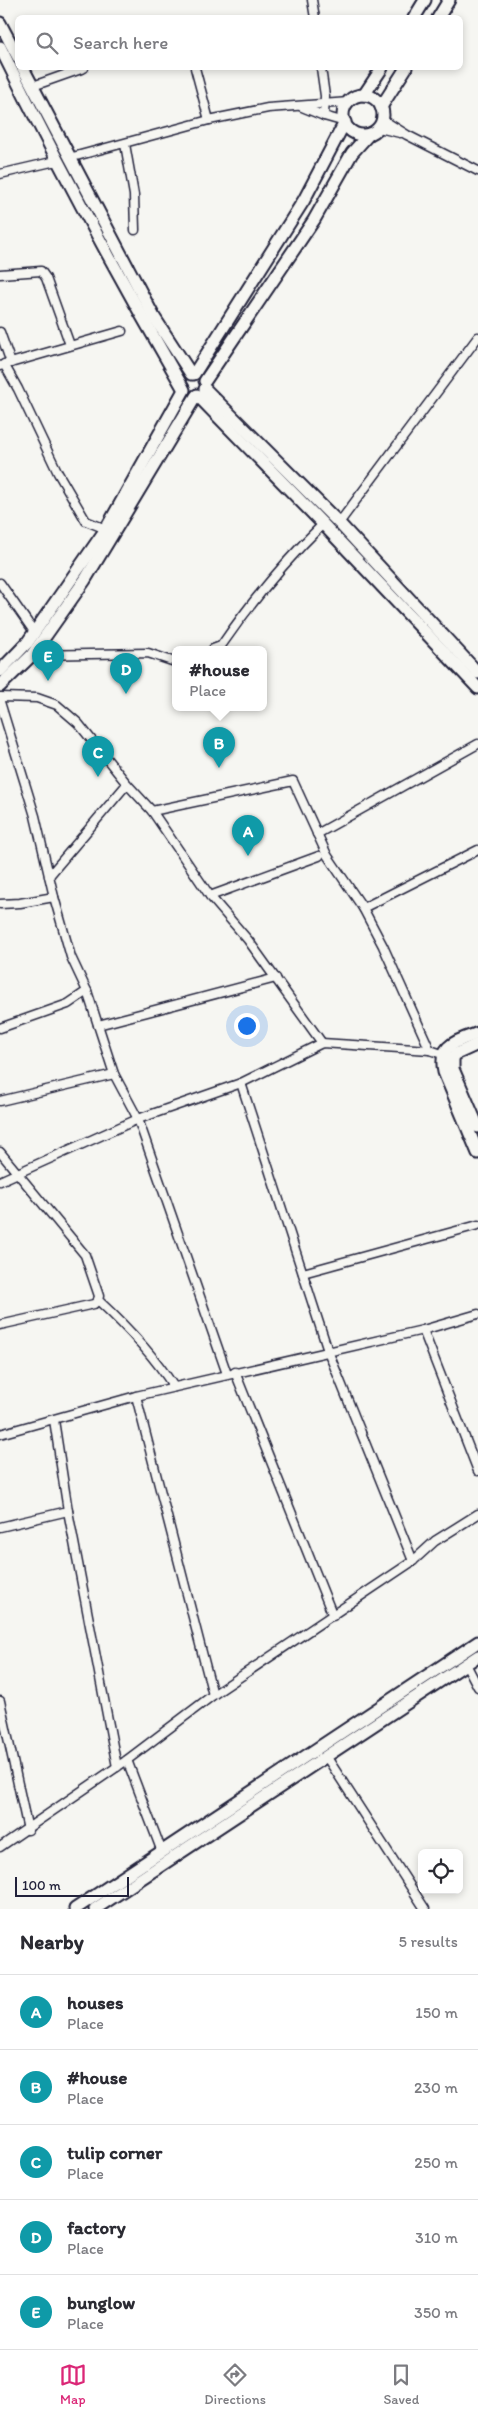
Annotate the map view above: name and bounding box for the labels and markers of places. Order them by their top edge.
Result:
pin: E [32,640,64,681]
pin: D [110,653,142,694]
pin: B [203,727,235,768]
pin: C [82,736,114,777]
pin: A [232,815,264,856]

